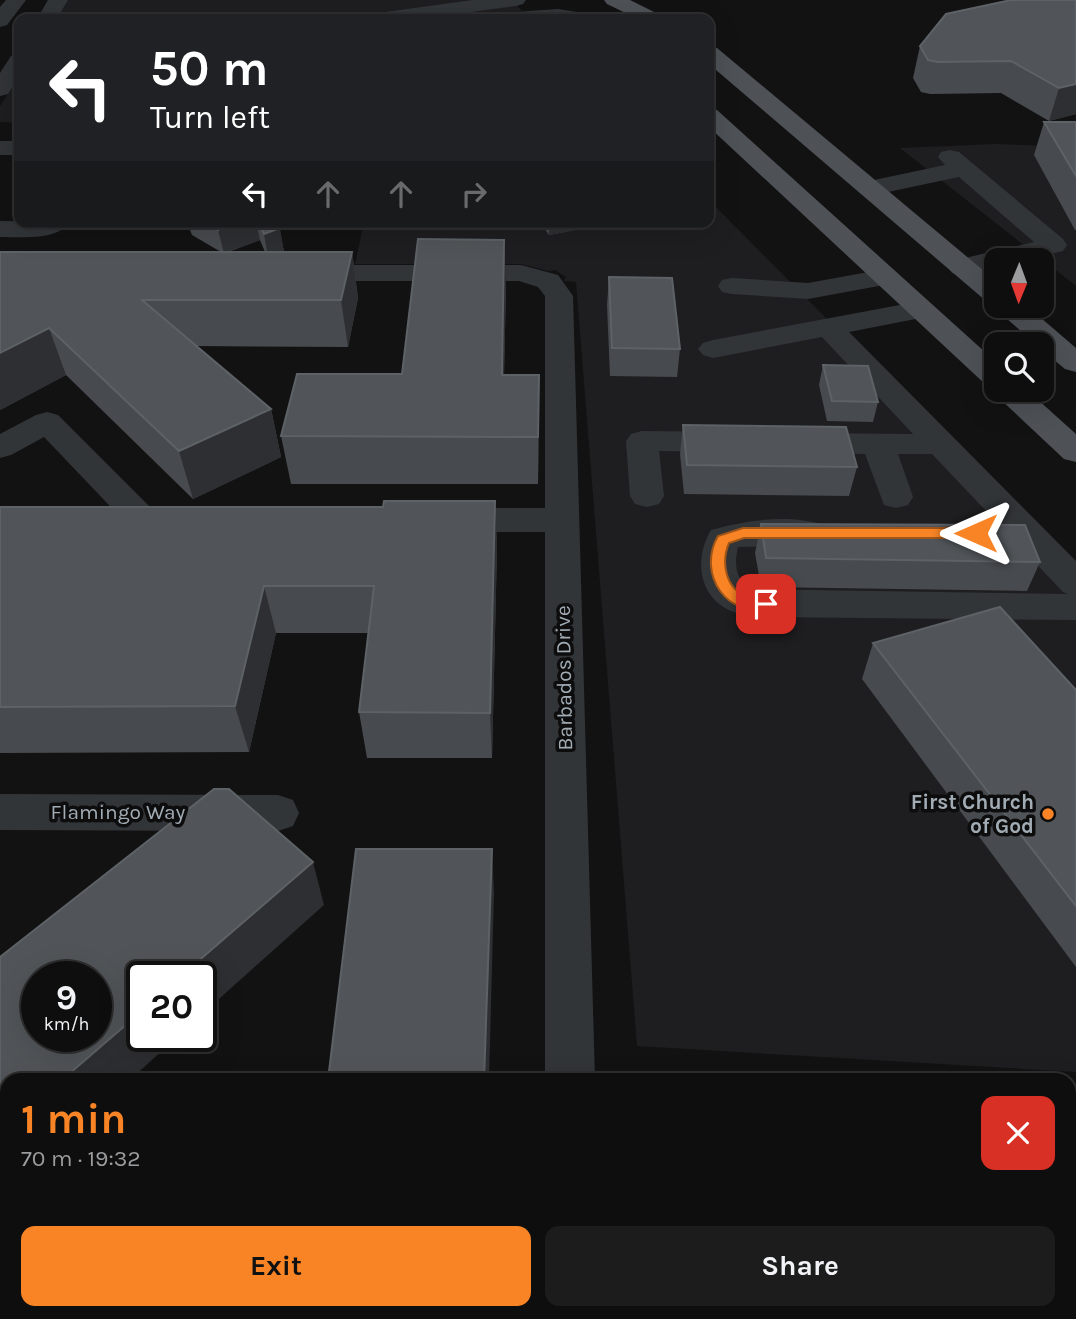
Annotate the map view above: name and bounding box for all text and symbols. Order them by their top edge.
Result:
text: 50 m [150,40,268,97]
icon: left [35,42,126,133]
text: Turn left [150,99,270,136]
icon: left [236,175,274,213]
icon: ahead [309,175,347,213]
icon: ahead [382,175,420,213]
icon: right [455,175,493,213]
north arrow [984,248,1054,318]
map controls [984,248,1054,402]
button: search [984,332,1054,402]
position arrow [939,496,1013,570]
pin [736,574,796,634]
icon: arrive [747,585,785,623]
street label: Barbados Drive [551,605,577,751]
place label: First Church of God [911,790,1034,838]
street label: Flamingo Way [51,800,186,824]
marker: First Church of God [1040,806,1056,822]
speed limit sign: 20 [126,961,217,1052]
text: 9 [56,977,77,1018]
text: km/h [44,1013,89,1035]
text: 1 min [21,1094,126,1144]
button: close [981,1096,1055,1170]
text: 70 m · 19:32 [21,1145,141,1172]
button: Exit [21,1226,531,1306]
button: Share [545,1226,1055,1306]

